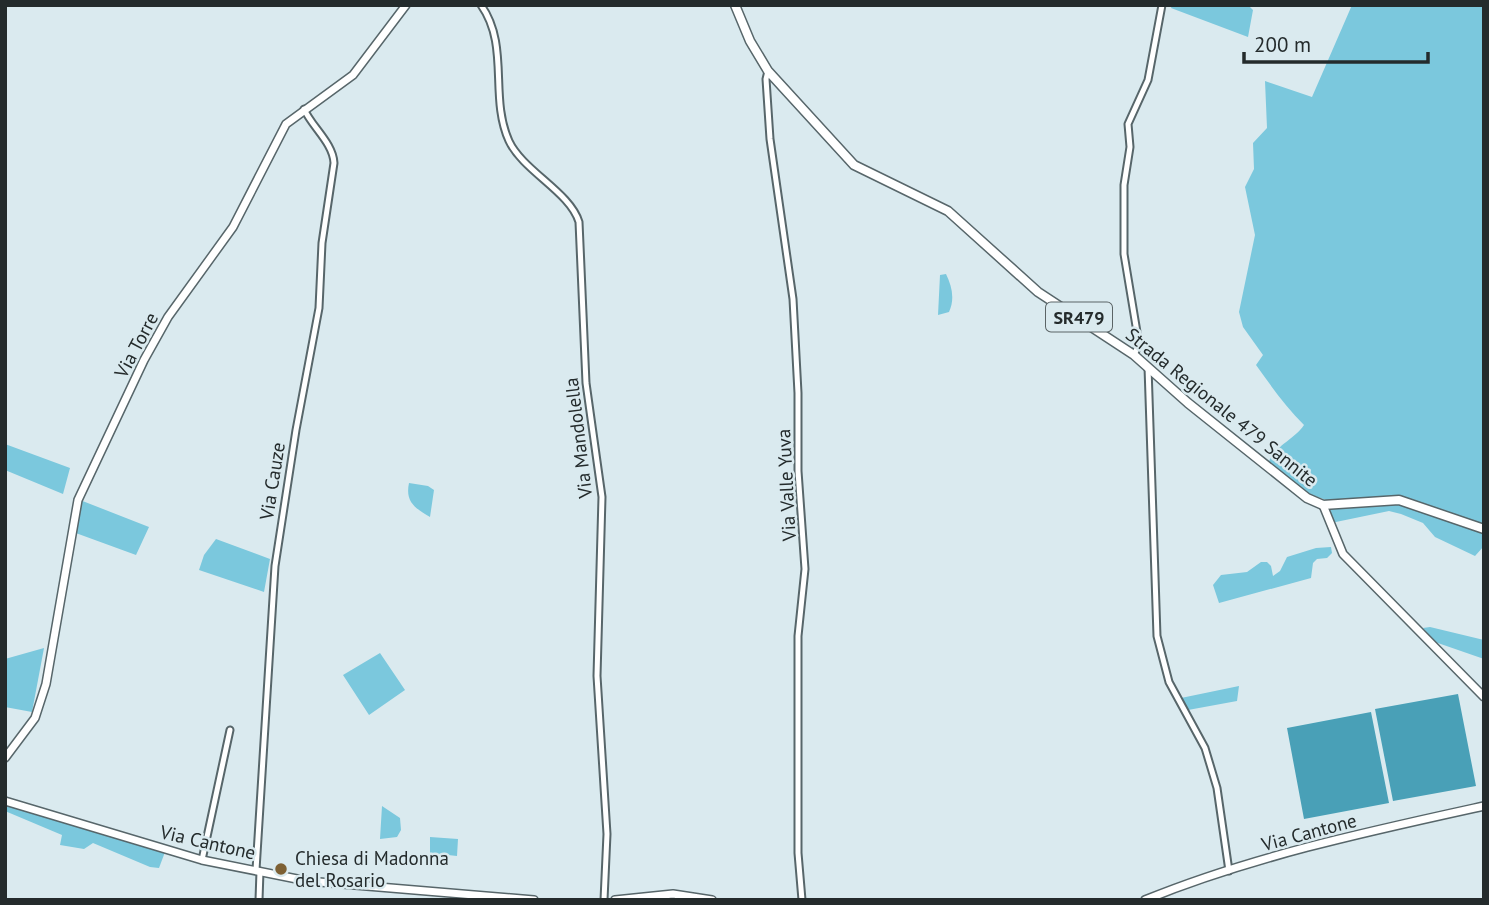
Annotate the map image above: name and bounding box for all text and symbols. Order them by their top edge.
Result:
scale bar [1244,21,1428,65]
text: 200 m [1254,31,1311,58]
road number: SR479 [1046,302,1112,332]
street label: Via Torre [108,308,163,383]
street label: Strada Regionale 479 Sannite [1121,322,1323,492]
street label: Via Mandolella [559,376,597,501]
street label: Via Valle Yuva [771,428,801,543]
street label: Via Cauze [254,440,290,523]
street label: Via Cantone [1258,808,1359,856]
street label: Via Cantone [157,819,258,865]
place label: Chiesa di Madonna del Rosario [295,846,449,892]
marker: Chiesa di Madonna del Rosario [273,861,289,877]

